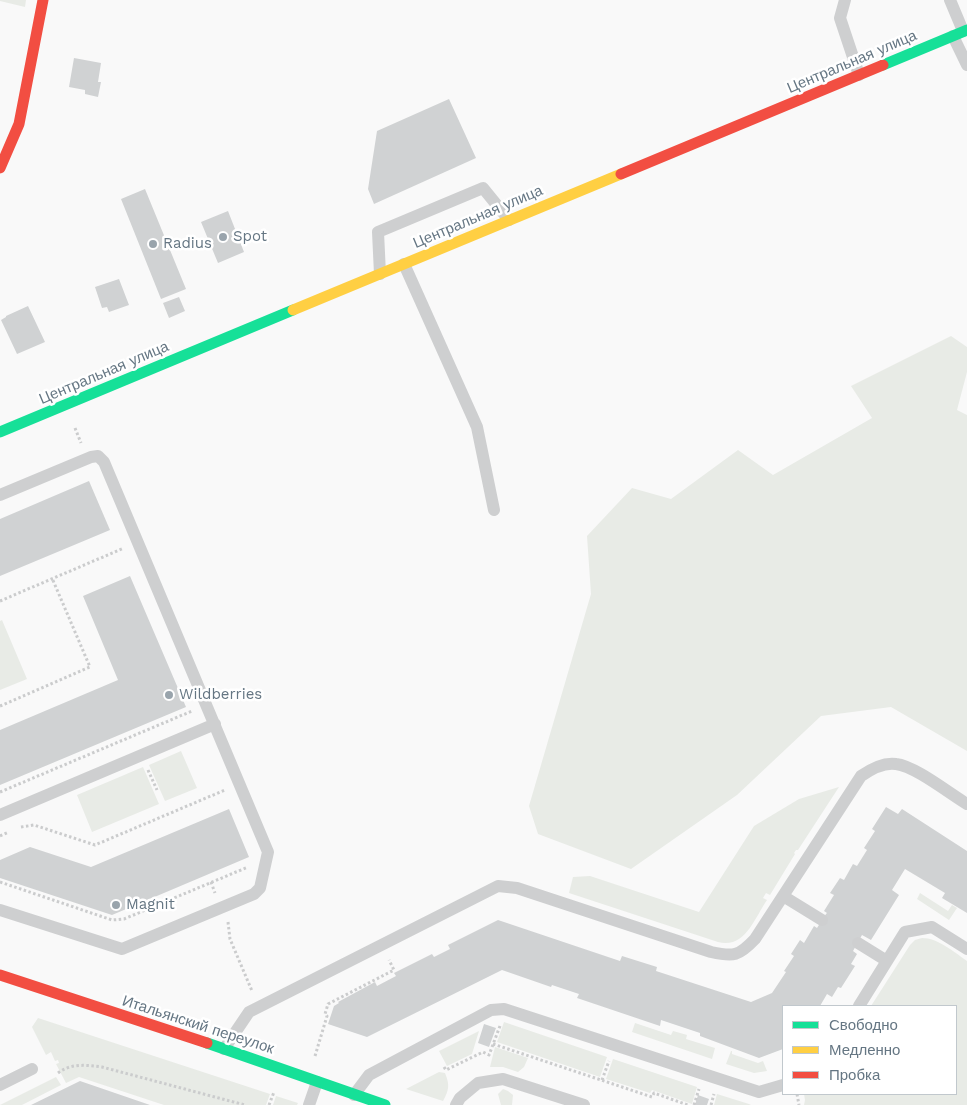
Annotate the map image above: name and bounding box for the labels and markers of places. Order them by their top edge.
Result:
place label: Spot [233,228,267,246]
marker: Spot [217,231,229,243]
place label: Radius [163,235,212,253]
marker: Radius [147,238,159,250]
place label: Wildberries [179,686,262,704]
marker: Wildberries [163,689,175,701]
place label: Magnit [126,896,175,914]
marker: Magnit [110,899,122,911]

